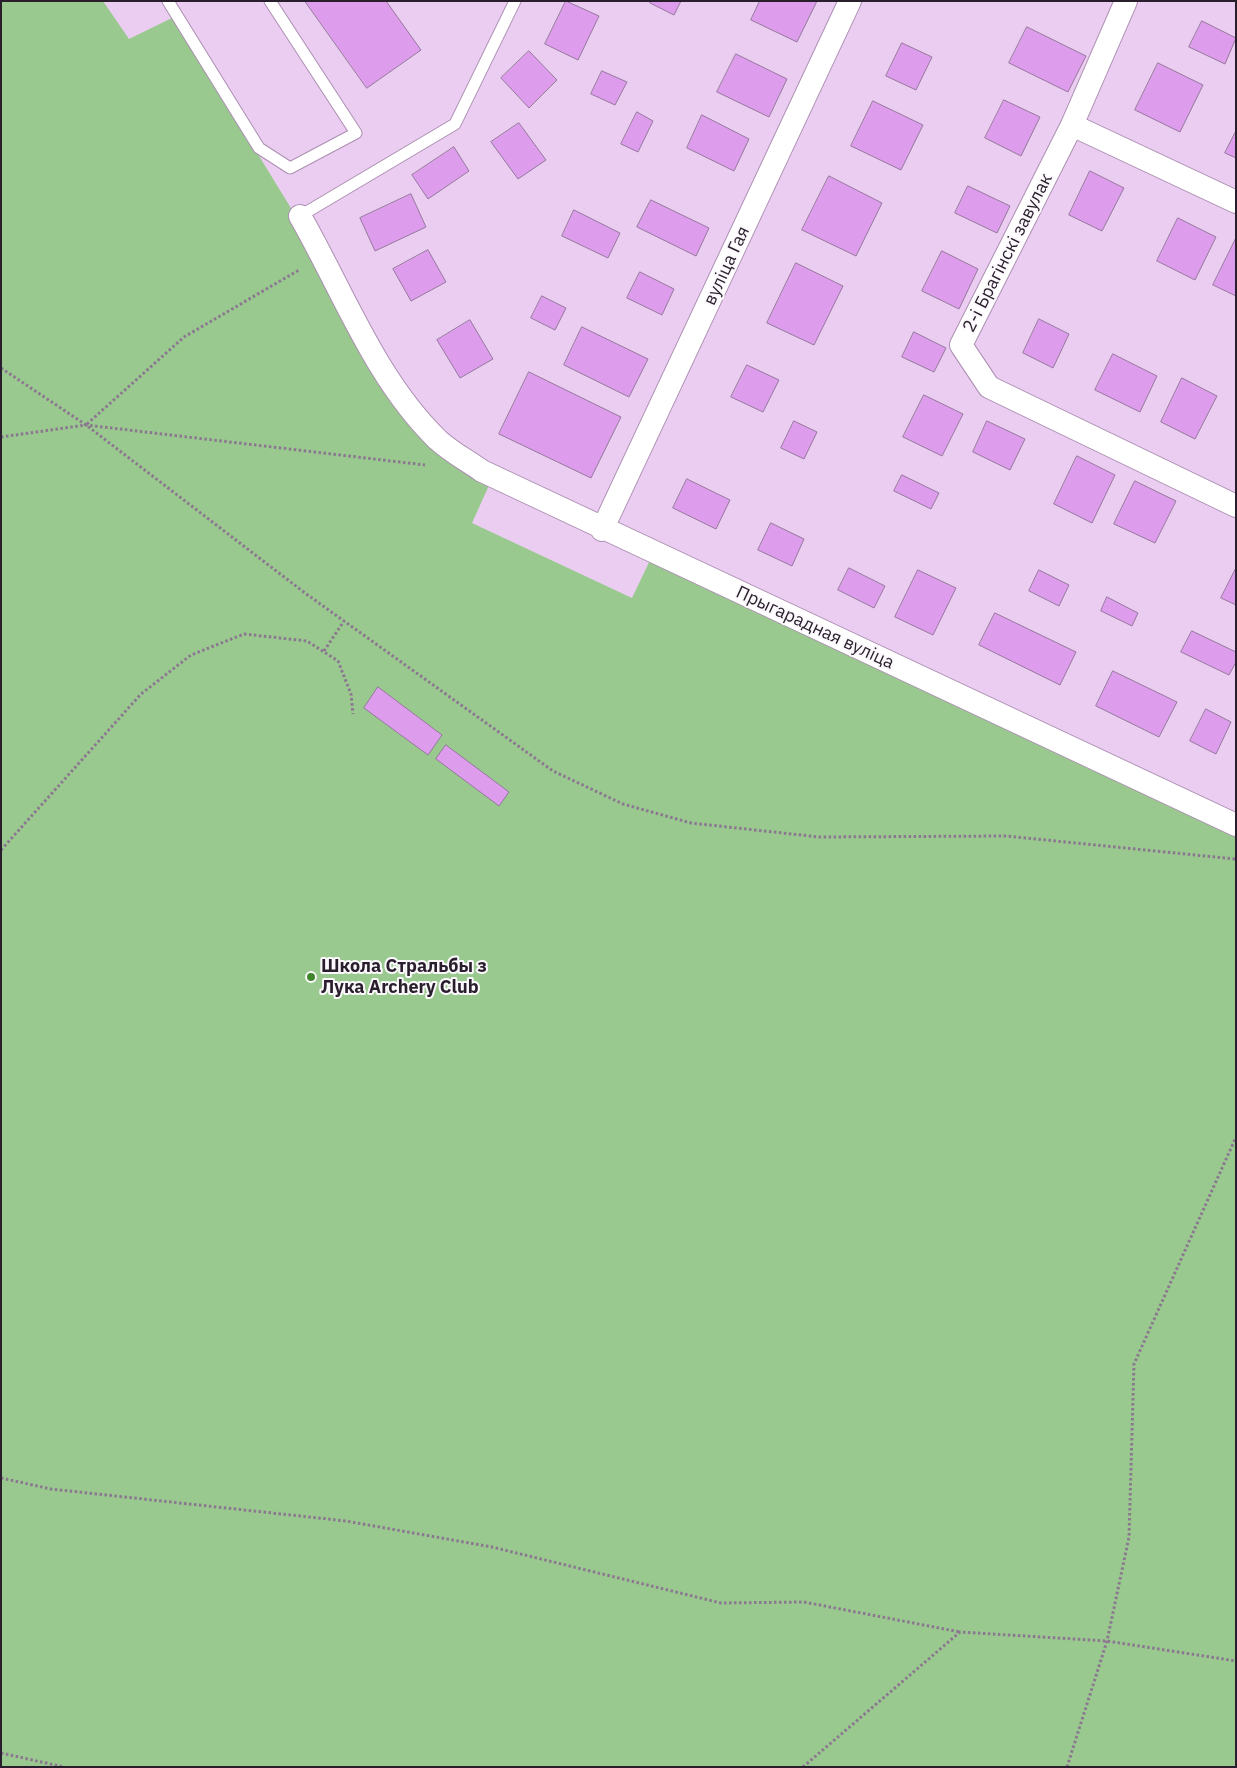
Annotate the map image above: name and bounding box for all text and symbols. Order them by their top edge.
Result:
street label: 2-і Брагінскі завулак [959,170,1057,336]
street label: вуліца Гая [699,223,755,309]
street label: Прыгарадная вуліца [732,582,898,674]
place label: Школа Стральбы з Лука Archery Club [321,956,487,999]
marker: Школа Стральбы з Лука Archery Club [305,971,317,983]

